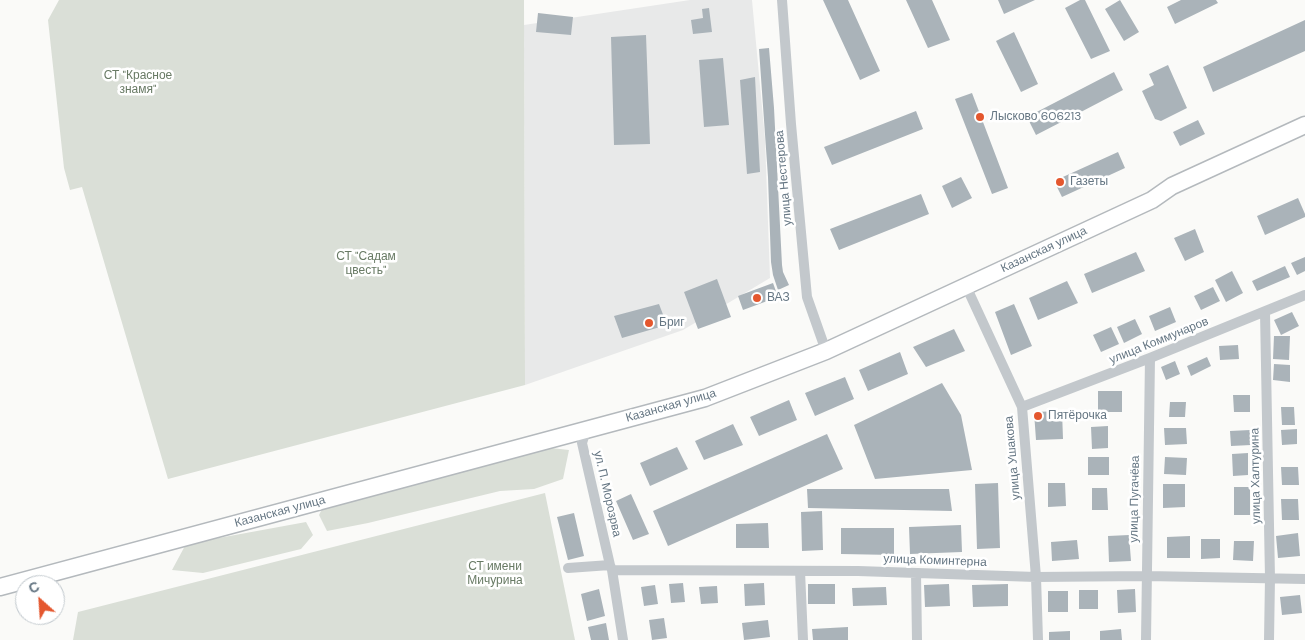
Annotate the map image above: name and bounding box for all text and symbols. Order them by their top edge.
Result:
park label: СТ "Красное знамя" [104,69,172,97]
place label: Лысково 606213 [990,110,1081,124]
marker: Лысково 606213 [974,111,986,123]
street label: улица Нестерова [773,130,795,226]
place label: Газеты [1070,175,1108,189]
marker: Газеты [1054,176,1066,188]
street label: Казанская улица [999,224,1089,276]
park label: СТ "Садам цвесть" [336,250,396,278]
place label: ВАЗ [767,291,790,305]
marker: ВАЗ [751,292,763,304]
street label: улица Коммунаров [1107,315,1211,367]
place label: Бриг [659,316,685,330]
marker: Бриг [643,317,655,329]
street label: Казанская улица [624,386,718,426]
place label: Пятёрочка [1048,409,1107,423]
marker: Пятёрочка [1032,410,1044,422]
street label: улица Ушакова [1002,415,1024,501]
street label: улица Халтурина [1248,428,1264,524]
street label: ул. П. Морозрва [590,450,624,538]
street label: улица Пугачёва [1127,455,1143,543]
street label: Казанская улица [233,493,327,531]
street label: улица Коминтерна [883,552,987,570]
park label: СТ имени Мичурина [467,560,523,588]
north arrow [15,575,65,625]
text: С [25,577,42,598]

